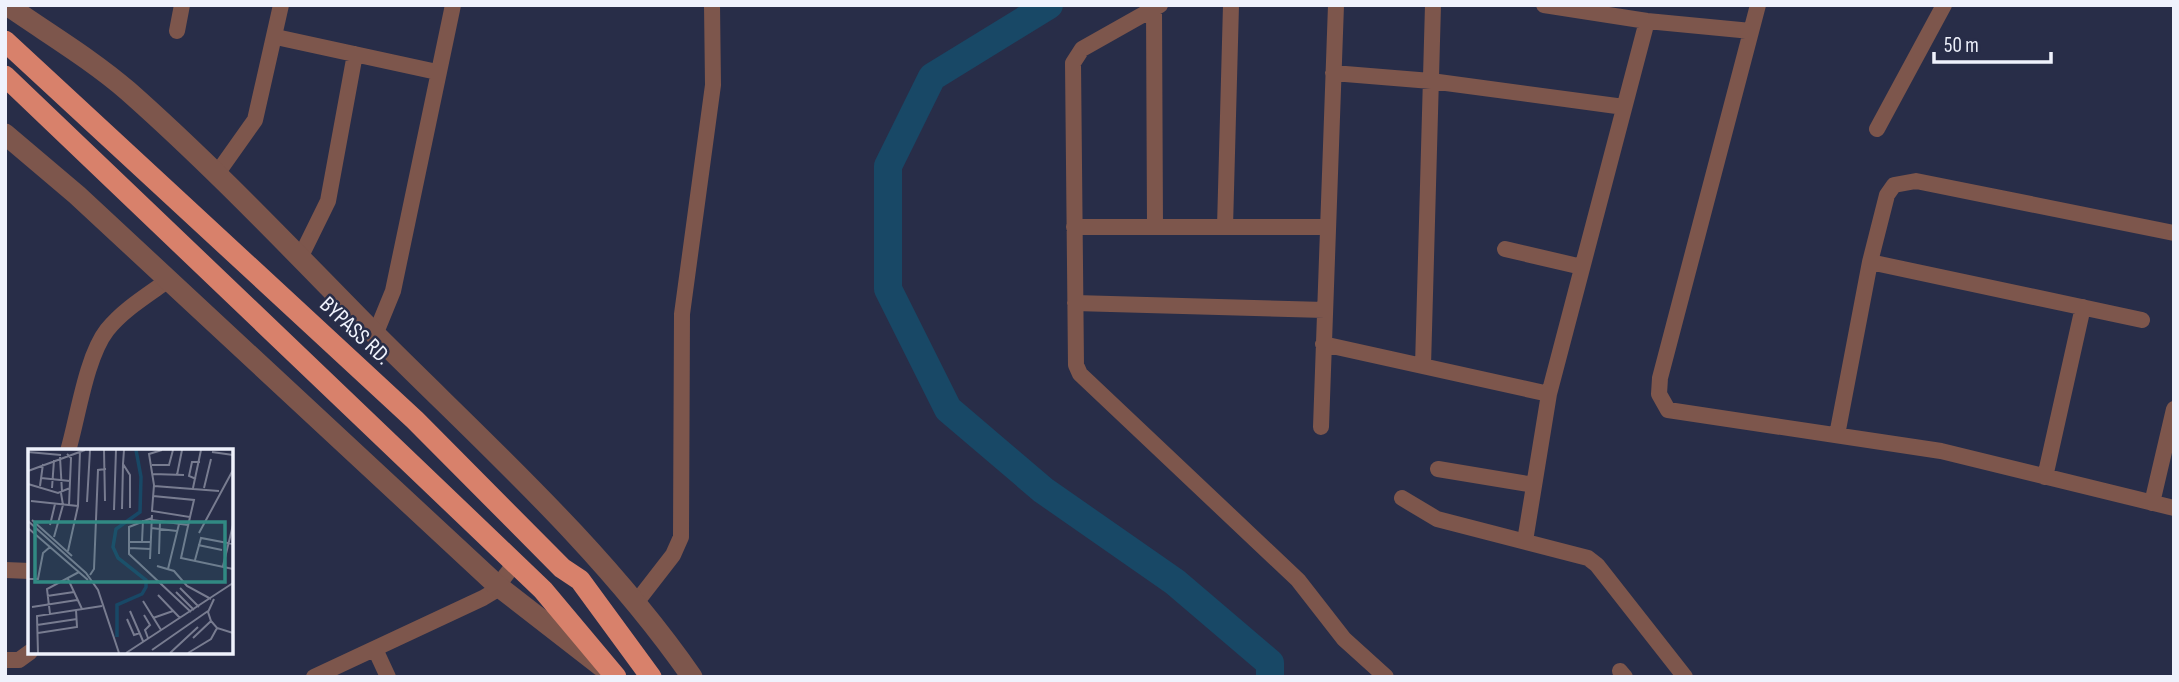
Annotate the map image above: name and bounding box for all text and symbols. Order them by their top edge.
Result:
scale bar [1934,21,2051,65]
text: 50 m [1944,33,1979,58]
street label: BYPASS RD. [314,291,397,371]
inset map [28,449,233,654]

